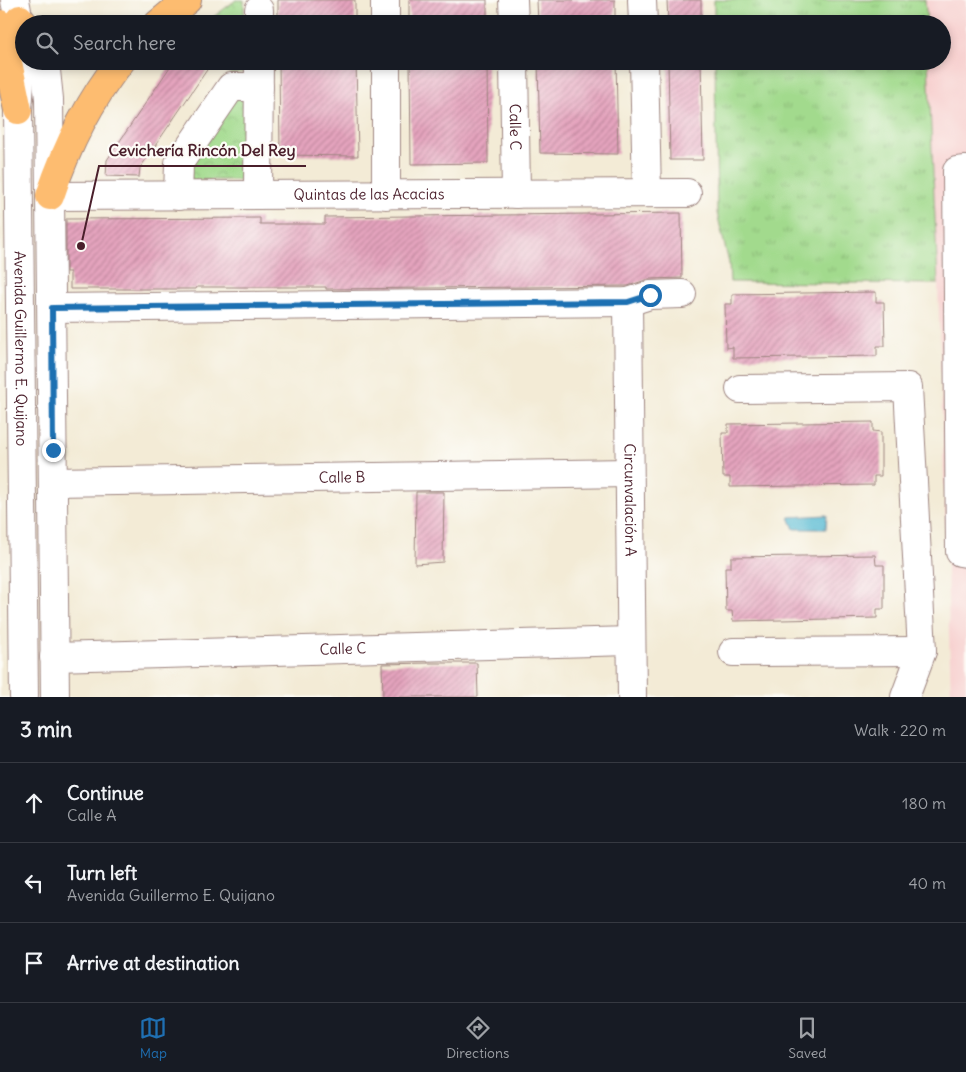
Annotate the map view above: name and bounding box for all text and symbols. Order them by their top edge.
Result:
search box [15,15,951,70]
icon: search [33,29,61,57]
text: Search here [73,31,176,55]
street label: Calle C [506,104,525,151]
callout: Cevichería Rincón Del Rey [99,135,306,166]
text: Cevichería Rincón Del Rey [108,140,296,161]
street label: Quintas de las Acacias [293,184,445,204]
street label: Avenida Guillermo E. Quijano [10,251,31,446]
route start [639,284,662,307]
route end [42,439,65,462]
street label: Circunvalación A [620,443,641,557]
street label: Calle B [319,467,366,487]
street label: Calle C [319,638,367,659]
text: 3 min [20,716,72,743]
text: Walk · 220 m [854,720,946,740]
text: Continue [67,781,144,805]
icon: ahead [20,789,48,817]
text: 180 m [902,793,946,813]
text: Calle A [67,805,116,825]
text: Turn left [67,861,137,885]
icon: left [20,869,48,897]
text: 40 m [908,873,946,893]
text: Avenida Guillermo E. Quijano [67,885,275,905]
icon: arrive [20,949,48,977]
text: Arrive at destination [67,951,240,975]
tab: Map [139,1014,167,1062]
tab: Directions [446,1014,509,1062]
tab: Saved [788,1014,827,1062]

